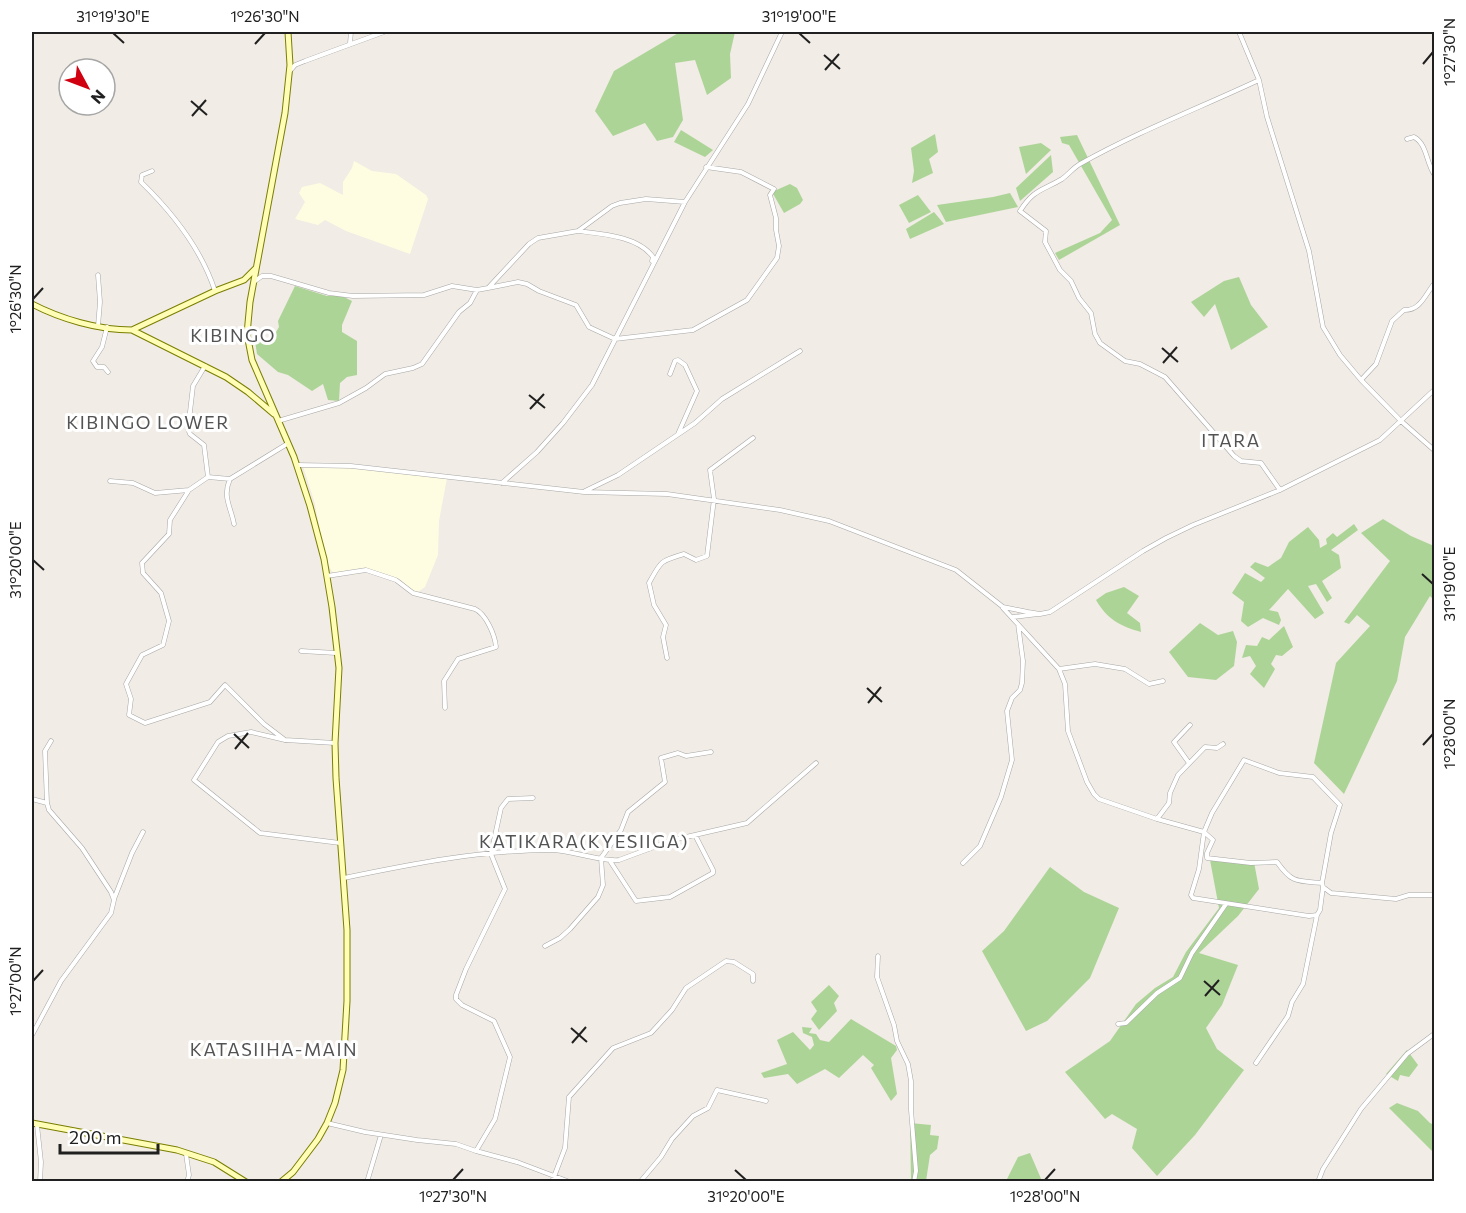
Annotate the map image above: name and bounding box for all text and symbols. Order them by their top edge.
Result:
text: 31°19'30"E [76,7,150,25]
text: 1°26'30"N [230,7,300,25]
text: 31°19'00"E [762,7,836,25]
text: 1°27'30"N [1440,18,1458,86]
north arrow [57,57,117,117]
text: N [88,86,110,108]
text: 1°26'30"N [6,264,24,334]
district label: KIBINGO [190,324,276,346]
district label: KIBINGO LOWER [66,411,230,433]
district label: ITARA [1201,429,1261,451]
text: 31°20'00"E [6,521,24,599]
text: 31°19'00"E [1440,547,1458,621]
text: 1°28'00"N [1440,699,1458,769]
district label: KATIKARA(KYESIIGA) [479,830,689,852]
text: 1°27'00"N [6,946,24,1016]
district label: KATASIIHA-MAIN [190,1038,358,1060]
scale bar [60,1117,158,1155]
text: 200 m [69,1126,122,1148]
text: 1°27'30"N [419,1187,487,1205]
text: 31°20'00"E [707,1187,785,1205]
text: 1°28'00"N [1010,1187,1080,1205]

